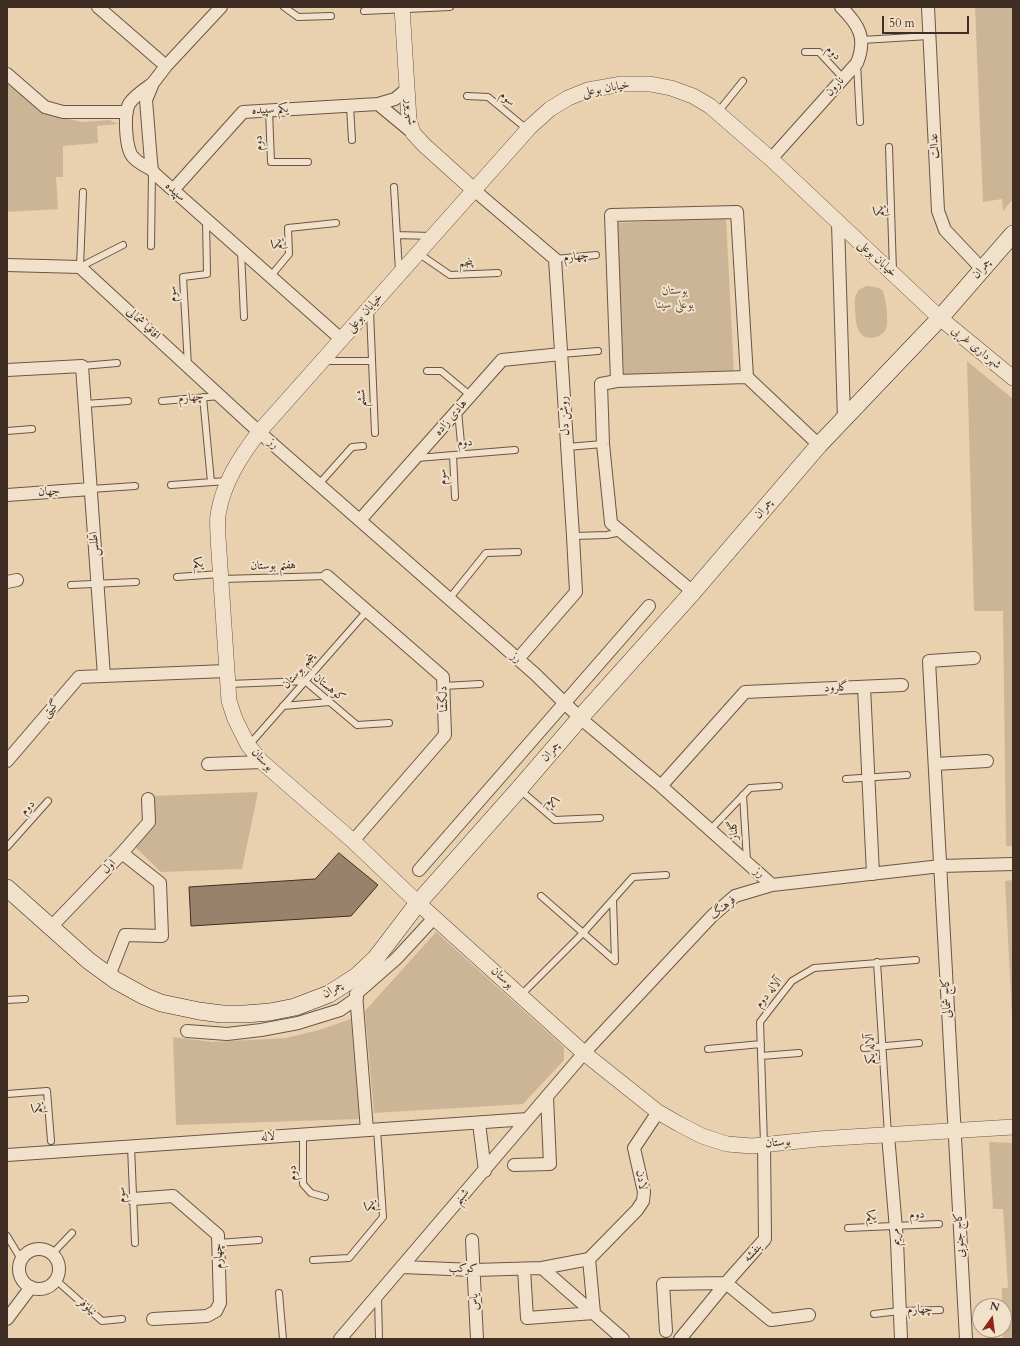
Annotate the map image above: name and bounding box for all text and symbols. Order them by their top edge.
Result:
scale bar [884,8,971,34]
text: 50 m [889,15,915,31]
street label: دوم [822,42,844,64]
street label: نارون [822,74,848,100]
street label: خیابان بوعلی [581,78,631,100]
street label: سوم [496,88,518,110]
street label: شهریور [401,98,419,126]
street label: یکم سپیده [251,102,289,118]
street label: عدالت [927,133,943,159]
street label: دوم [251,135,267,151]
street label: سپیده [162,179,188,205]
street label: یکم [873,205,887,217]
street label: خیابان بوعلی [855,237,899,281]
street label: یکم [271,238,285,250]
street label: چهارم [562,248,590,266]
street label: پنجم [459,256,473,270]
street label: چمران [969,256,995,282]
park label: بوستان بوعلی سینا [656,284,694,312]
street label: سوم [165,285,181,303]
street label: خیابان بوعلی [344,290,386,336]
street label: اقاقیا شمالی [123,305,163,343]
street label: شهرداری غربی [948,323,1004,373]
street label: ششم [354,389,370,407]
street label: چهارم [178,390,204,406]
street label: روشن دل [557,396,573,436]
street label: هادی زاده [431,397,471,439]
street label: رز [265,435,281,453]
street label: دوم [457,435,473,451]
street label: سوم [435,468,451,486]
street label: جهان [37,484,61,500]
street label: چمران [751,496,777,522]
street label: اطلس [87,531,103,557]
street label: یکم [192,556,204,572]
street label: هفتم بوستان [250,558,296,574]
street label: رز [508,649,524,667]
street label: پنجم بوستان [279,650,319,692]
street label: کوهستان [310,671,348,705]
street label: گلرود [824,680,848,696]
street label: دلگشا [436,686,452,712]
street label: گیتی [39,697,63,721]
street label: چمران [538,739,564,765]
street label: بوستان [248,746,276,774]
street label: یکم [543,794,561,812]
street label: دوم [17,797,39,819]
street label: گلناز [726,820,742,840]
street label: اول [99,857,119,877]
street label: رز [751,864,767,882]
street label: فرهنگ [707,893,739,923]
street label: بوستان [488,964,516,992]
street label: آلاله دوم [752,975,786,1011]
street label: چمران [320,978,346,1002]
street label: کاج شمالی [939,978,955,1018]
street label: آلاله یکم [863,1033,879,1065]
street label: یکم [30,1102,46,1114]
street label: لاله [260,1129,276,1145]
street label: بوستان [765,1135,791,1151]
street label: دوم [285,1165,301,1181]
street label: لادن [632,1169,650,1191]
street label: سوم [114,1186,130,1204]
street label: شبنم [451,1186,473,1208]
street label: یکم [363,1200,379,1212]
street label: دوم [909,1207,925,1223]
street label: یکم [865,1210,877,1224]
street label: کاج جنوبی [952,1212,968,1258]
street label: مریم [888,1228,904,1246]
street label: بنفشه [741,1240,765,1266]
street label: چهارم [211,1243,227,1269]
street label: کوکب [448,1261,478,1277]
street label: یاس [467,1293,483,1311]
street label: نیلوفر [75,1295,99,1319]
north arrow [972,1298,1012,1338]
text: N [988,1298,1001,1315]
street label: چهارم [907,1302,933,1318]

